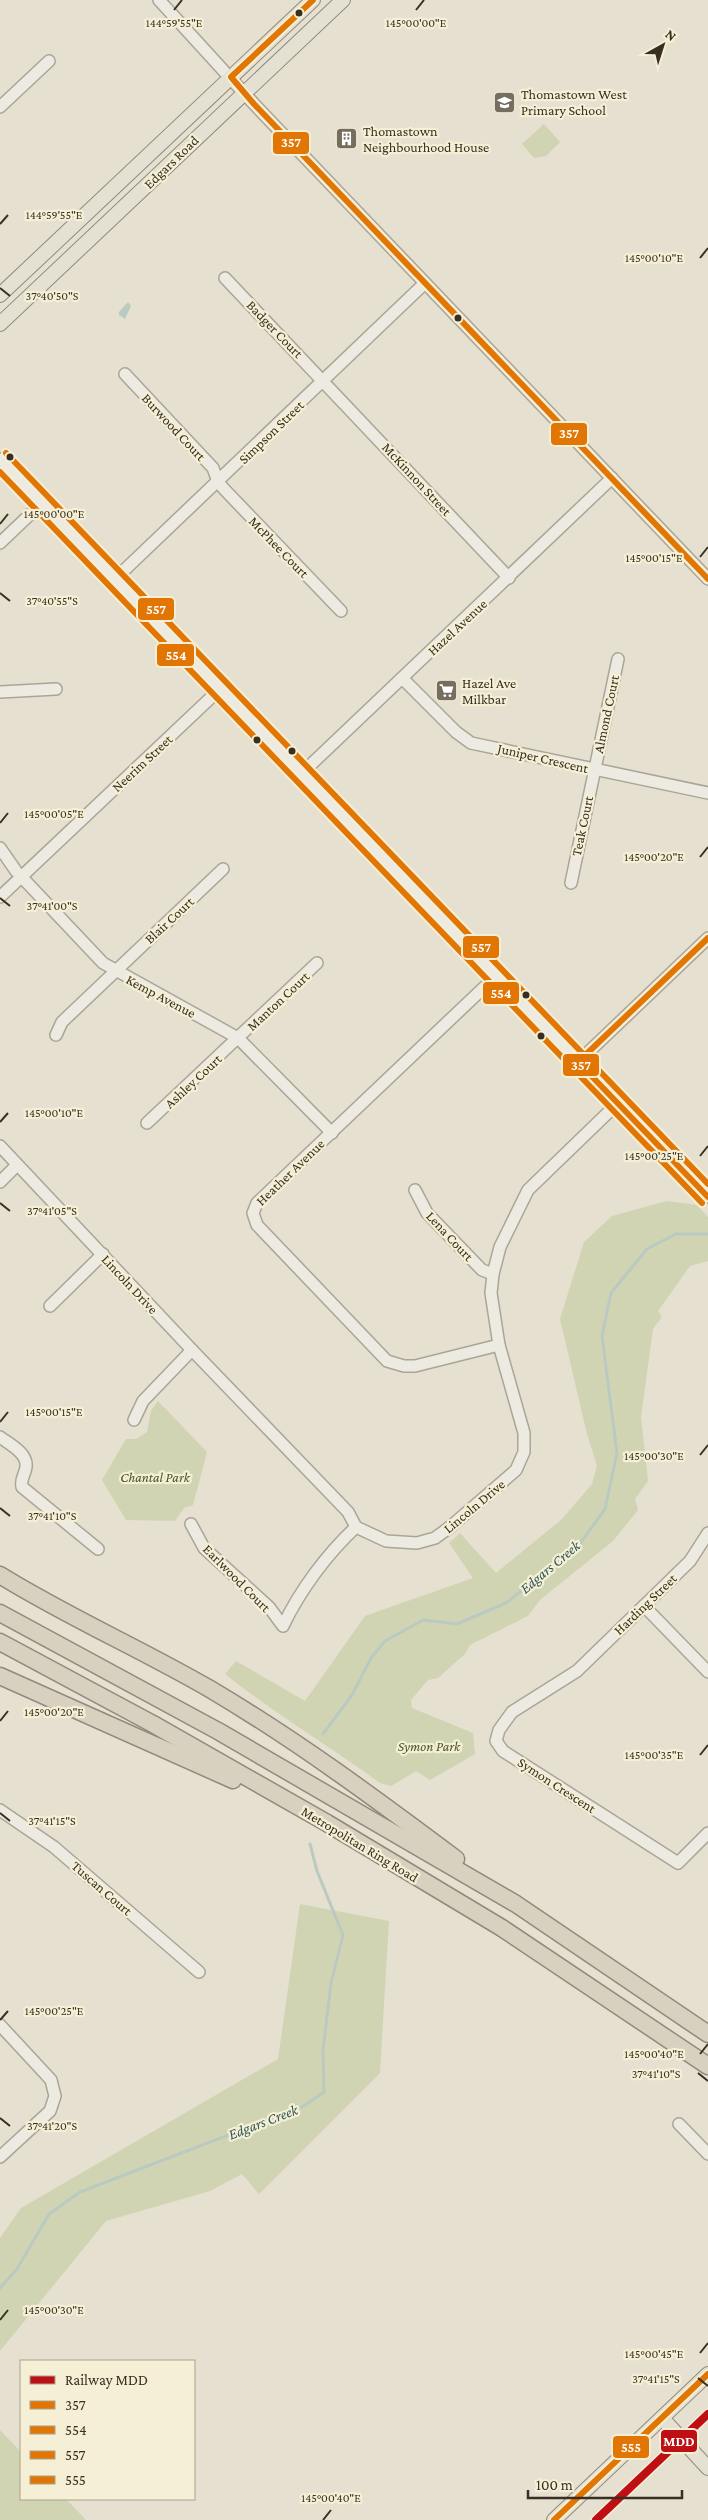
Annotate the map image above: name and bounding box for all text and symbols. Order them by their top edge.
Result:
unlabelled marker [294,8,304,18]
text: 144°59'55"E [146,16,203,30]
text: 145°00'00"E [386,16,447,30]
north arrow [638,20,688,70]
text: N [662,26,680,44]
place label: Thomastown West Primary School [521,86,627,118]
school or university icon: Thomastown West Primary School [493,90,517,114]
place label: Thomastown Neighbourhood House [363,123,489,155]
building icon: Thomastown Neighbourhood House [335,127,359,151]
line badge: 357 [272,131,310,155]
street label: Edgars Road [140,132,202,192]
text: 357 [281,134,301,150]
text: 144°59'55"E [26,208,83,222]
text: 145°00'10"E [625,251,684,265]
text: 37°40'50"S [26,289,79,303]
street label: Badger Court [243,297,307,361]
unlabelled marker [453,313,463,323]
street label: Burwood Court [139,390,210,464]
street label: Simpson Street [235,397,307,467]
line badge: 357 [550,422,588,446]
text: 357 [559,425,579,441]
street label: McKinnon Street [379,439,455,519]
unlabelled marker [5,452,15,462]
text: 145°00'00"E [24,507,85,521]
street label: McPhee Court [246,513,312,581]
text: 145°00'15"E [625,551,683,565]
text: 37°40'55"S [26,594,78,608]
street label: Hazel Avenue [424,595,490,659]
line badge: 557 [137,597,175,621]
text: 557 [146,601,166,617]
line badge: 554 [156,643,195,667]
text: 554 [165,647,187,663]
street label: Almond Court [590,673,622,755]
place label: Hazel Ave Milkbar [462,675,516,707]
supermarket icon: Hazel Ave Milkbar [434,679,458,703]
street label: Neerim Street [108,731,176,795]
unlabelled marker [252,735,262,745]
street label: Juniper Crescent [494,739,590,776]
unlabelled marker [287,746,297,756]
street label: Teak Court [568,794,596,858]
text: 145°00'05"E [24,807,84,821]
text: 145°00'20"E [624,850,684,864]
street label: Blair Court [141,893,197,947]
text: 37°41'00"S [27,899,78,913]
line badge: 557 [462,935,500,959]
text: 557 [471,939,491,955]
street label: Manton Court [244,968,313,1034]
street label: Kemp Avenue [123,971,199,1021]
line badge: 554 [482,981,520,1005]
text: 554 [490,985,512,1001]
unlabelled marker [521,990,531,1000]
unlabelled marker [536,1031,546,1041]
street label: Ashley Court [161,1050,225,1111]
line badge: 357 [562,1053,600,1077]
text: 357 [571,1057,591,1073]
text: 145°00'10"E [25,1106,84,1120]
street label: Heather Avenue [252,1135,328,1209]
text: 145°00'25"E [625,1149,684,1163]
text: 37°41'05"S [27,1204,77,1218]
street label: Lena Court [423,1208,477,1264]
street label: Lincoln Drive [99,1251,161,1317]
text: 145°00'15"E [25,1405,83,1419]
text: 145°00'30"E [624,1449,684,1463]
park label: Chantal Park [120,1469,191,1485]
street label: Lincoln Drive [440,1476,508,1536]
text: 37°41'10"S [28,1509,77,1523]
water label: Edgars Creek [517,1536,585,1597]
street label: Earlwood Court [200,1541,274,1615]
street label: Harding Street [610,1570,680,1638]
text: 145°00'20"E [24,1705,84,1719]
park label: Symon Park [398,1738,461,1754]
text: 145°00'35"E [625,1748,684,1762]
street label: Symon Crescent [515,1754,599,1816]
street label: Metropolitan Ring Road [299,1803,422,1886]
text: 37°41'15"S [28,1814,76,1828]
street label: Tuscan Court [68,1857,136,1919]
text: 145°00'25"E [25,2004,84,2018]
text: 145°00'40"E [624,2047,684,2061]
text: 37°41'10"S [632,2067,681,2081]
water label: Edgars Creek [226,2101,302,2144]
text: 37°41'20"S [27,2119,77,2133]
text: 145°00'30"E [24,2303,84,2317]
text: 145°00'45"E [625,2347,684,2361]
legend [20,2360,195,2500]
text: Railway MDD [65,2372,148,2389]
text: 37°41'15"S [632,2372,680,2386]
text: 357 [65,2397,86,2413]
text: 554 [65,2422,87,2438]
line badge: MDD [660,2429,698,2453]
text: MDD [663,2433,695,2449]
line badge: 555 [612,2435,650,2459]
text: 555 [621,2439,641,2455]
text: 557 [65,2447,86,2463]
scale bar [528,2468,682,2500]
text: 555 [65,2472,86,2488]
text: 100 m [536,2477,573,2493]
text: 145°00'40"E [301,2491,361,2505]

